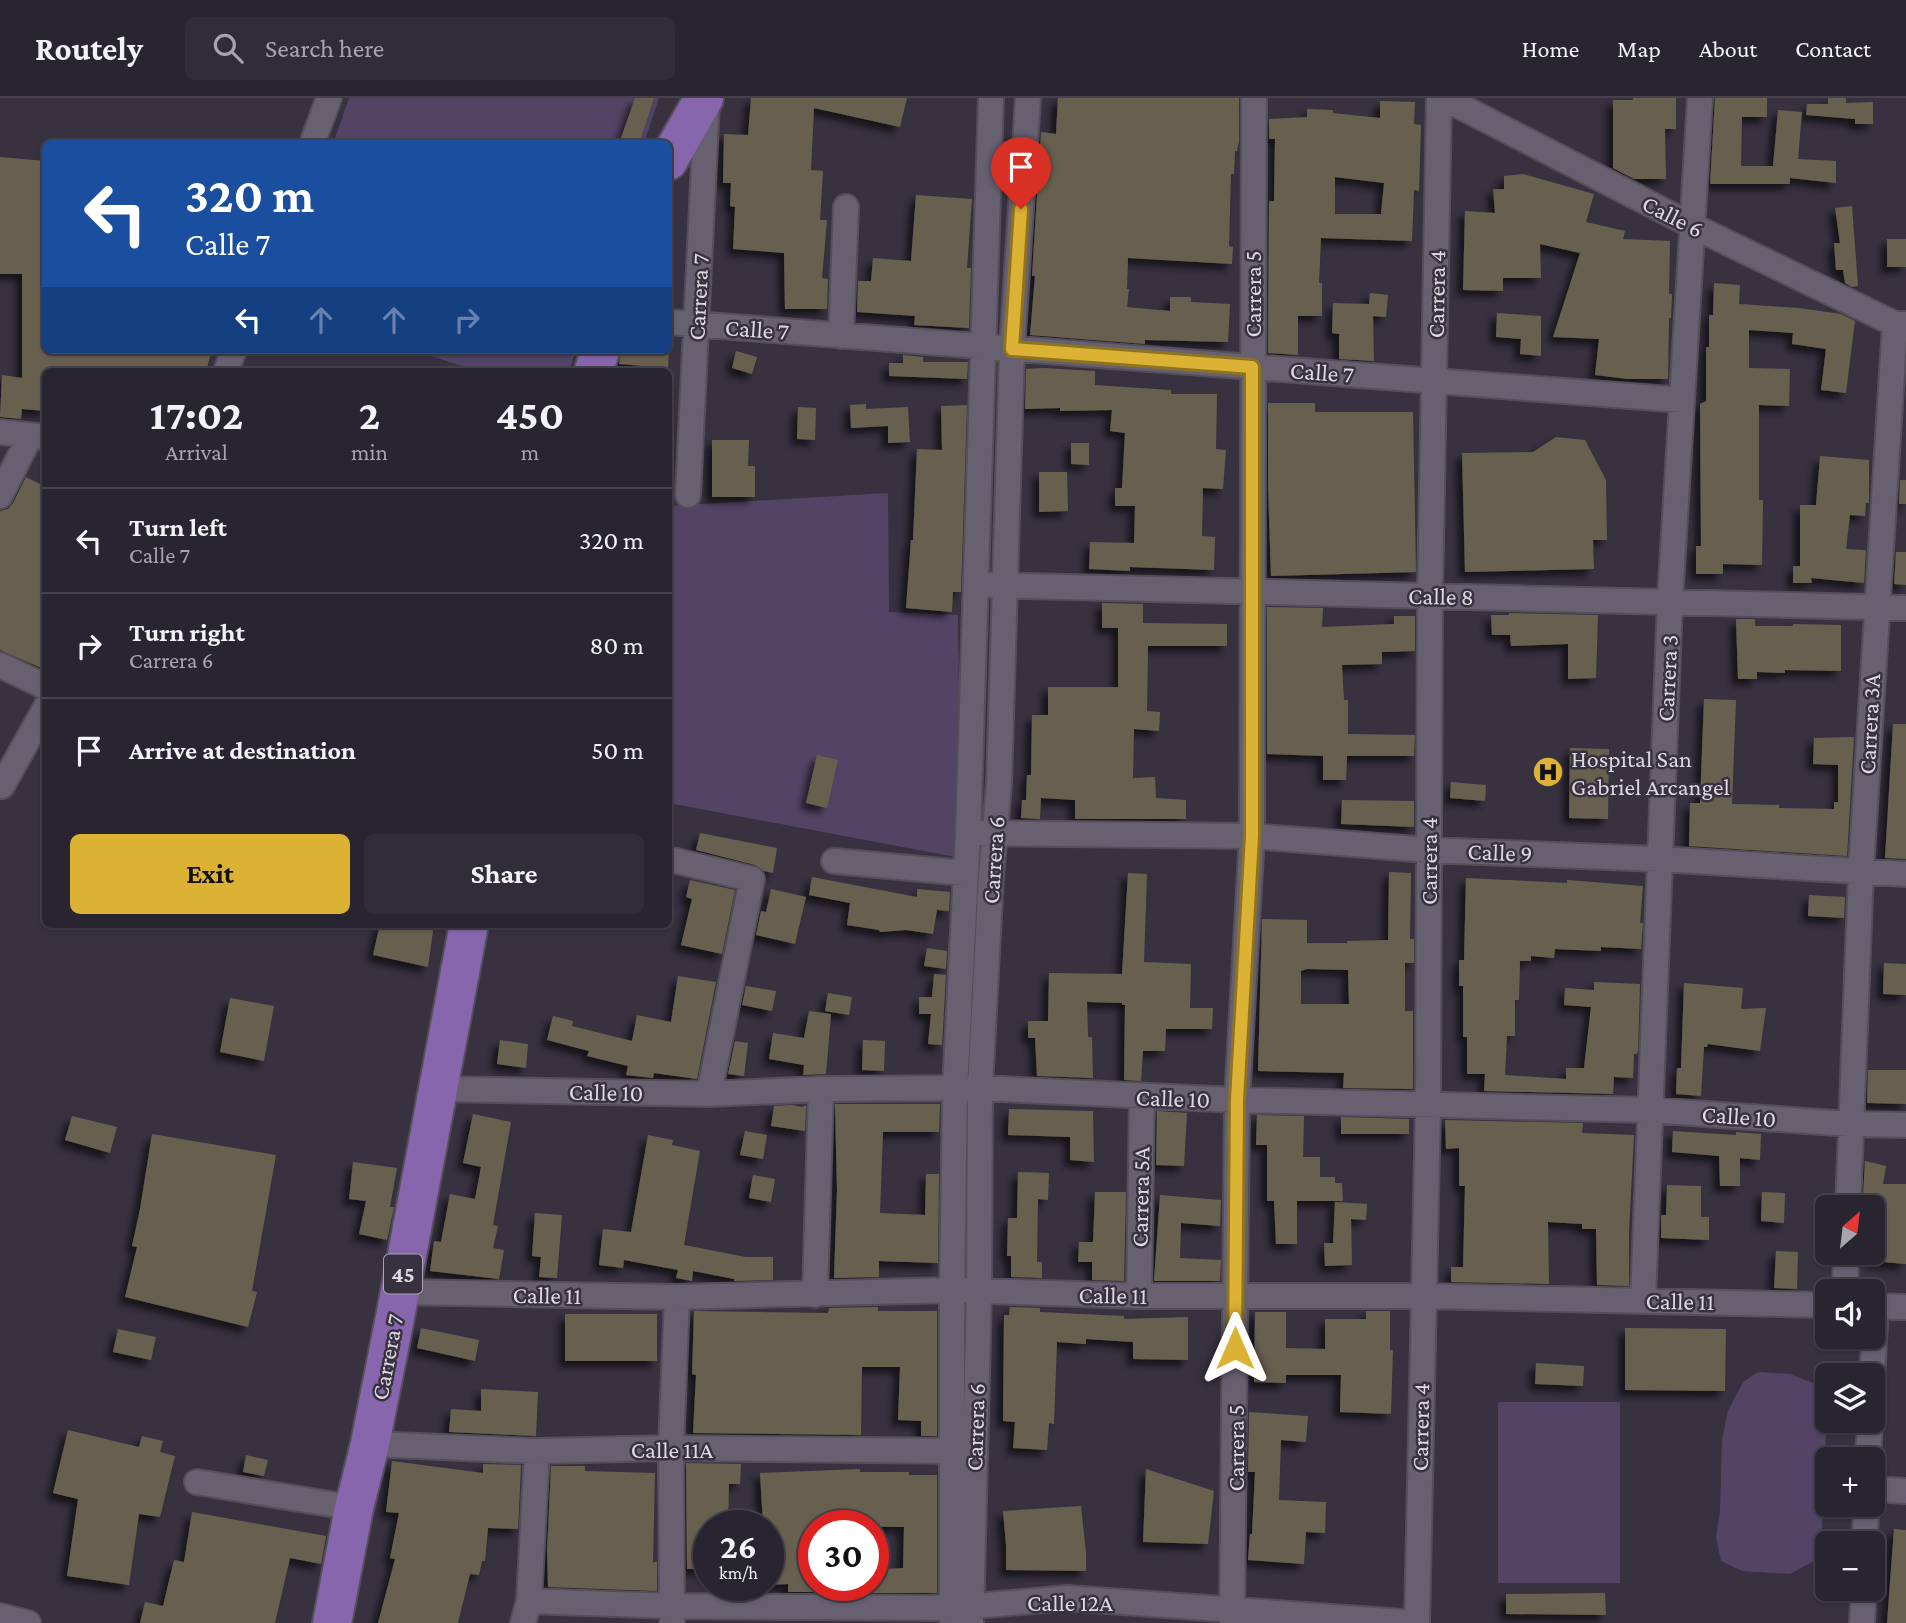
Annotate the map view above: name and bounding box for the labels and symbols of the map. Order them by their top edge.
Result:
pin [991,137,1051,209]
street label: Calle 6 [1638,189,1708,243]
street label: Carrera 5 [1239,250,1266,338]
street label: Carrera 4 [1422,250,1450,338]
street label: Carrera 7 [682,253,714,341]
street label: Calle 7 [724,313,790,345]
street label: Calle 7 [1289,356,1355,388]
street label: Calle 8 [1408,582,1474,610]
street label: Carrera 3 [1651,634,1683,722]
street label: Carrera 3A [1853,673,1885,775]
place label: Hospital San Gabriel Arcangel [1571,745,1730,800]
hospital icon: Hospital San Gabriel Arcangel [1531,755,1565,789]
street label: Carrera 6 [976,815,1010,905]
street label: Carrera 4 [1415,817,1442,905]
street label: Calle 9 [1467,837,1533,867]
street label: Calle 10 [569,1078,643,1106]
street label: Calle 10 [1135,1083,1211,1113]
street label: Calle 10 [1701,1100,1777,1132]
street label: Carrera 5A [1126,1146,1154,1247]
north arrow [1815,1195,1885,1265]
road number: 45 [384,1254,422,1294]
street label: Calle 11 [512,1281,582,1309]
street label: Calle 11 [1078,1281,1148,1309]
street label: Calle 11 [1645,1287,1715,1315]
position arrow [1198,1311,1272,1385]
street label: Carrera 7 [365,1312,409,1402]
street label: Carrera 6 [960,1383,990,1471]
street label: Carrera 4 [1406,1383,1434,1471]
street label: Carrera 5 [1222,1404,1249,1492]
street label: Calle 11A [631,1436,714,1463]
speed limit sign: 30 [798,1510,889,1601]
street label: Calle 12A [1027,1589,1113,1616]

